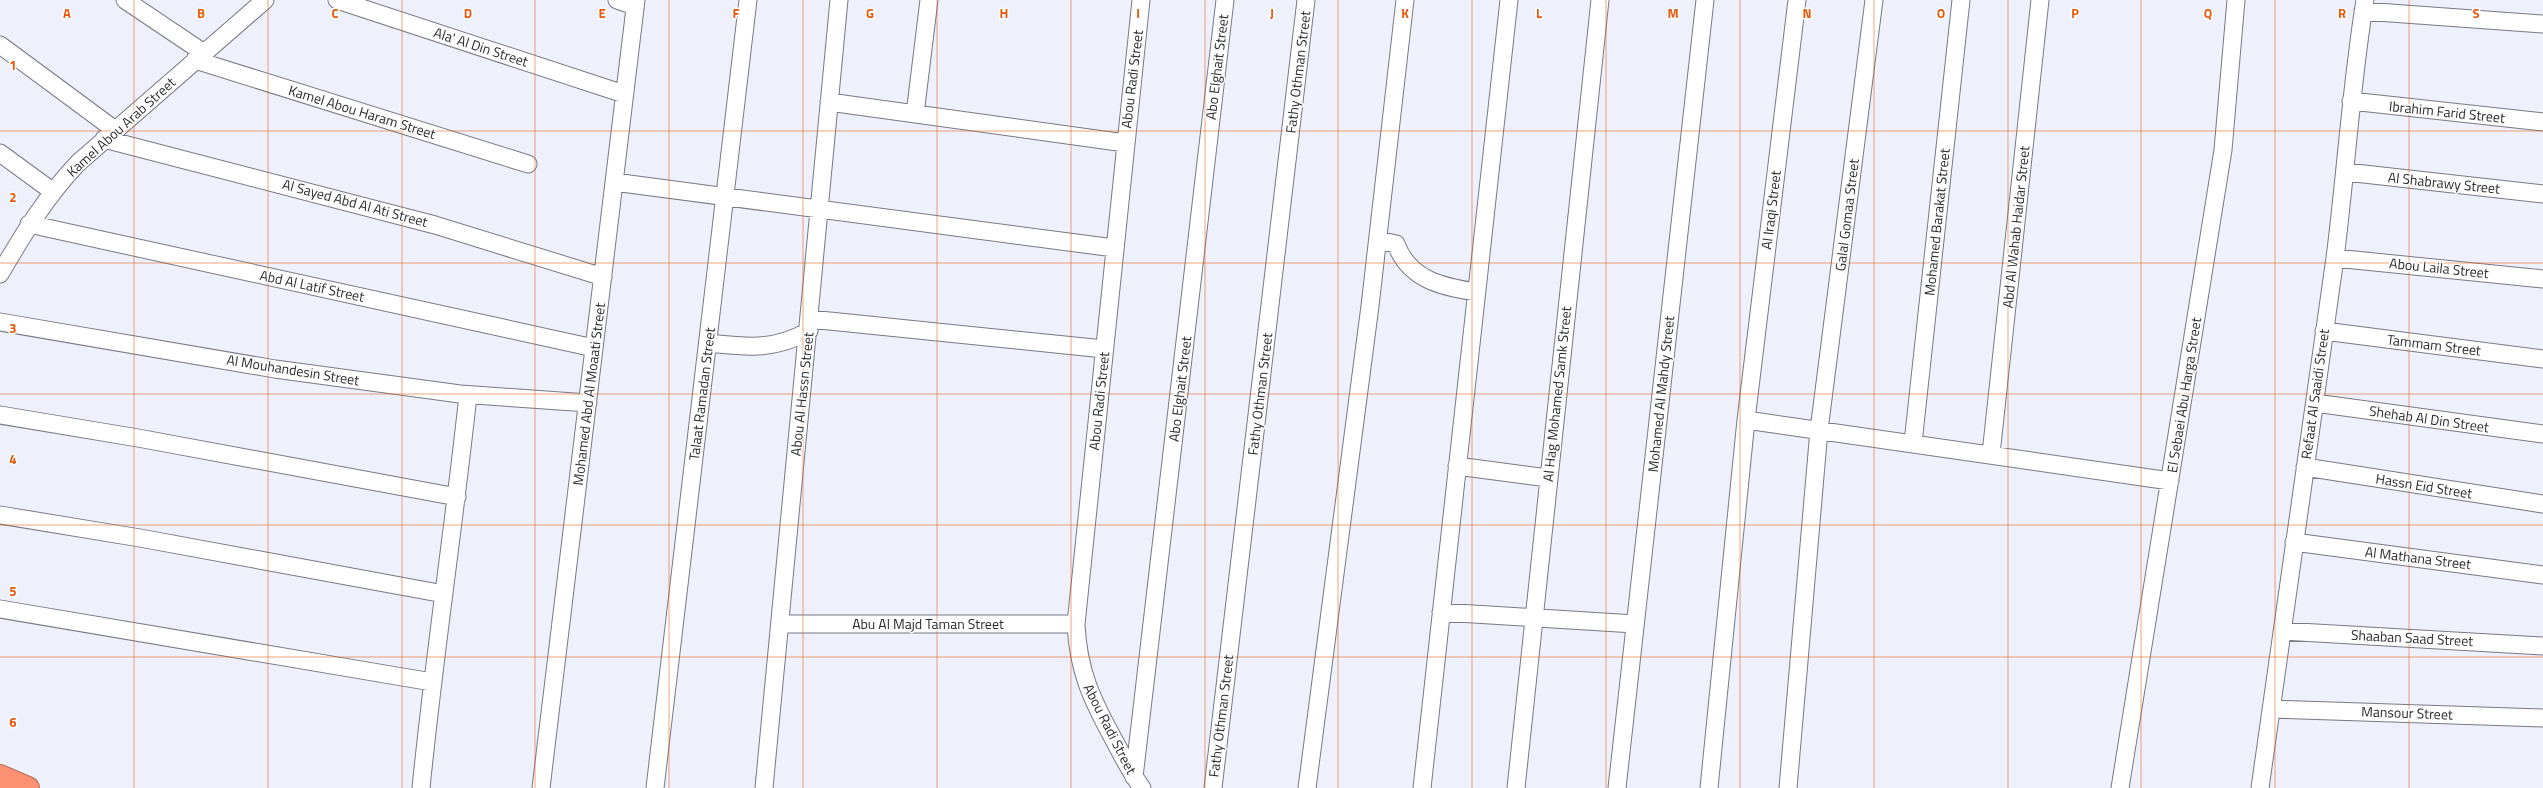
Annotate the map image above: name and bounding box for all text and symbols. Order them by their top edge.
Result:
text: A [63,3,71,23]
text: B [197,3,205,23]
text: C [331,3,339,23]
text: D [464,3,472,23]
text: E [598,3,606,23]
text: F [733,3,740,23]
text: G [866,3,874,23]
text: H [1000,3,1008,23]
text: I [1136,3,1140,23]
text: J [1270,3,1274,23]
text: K [1401,3,1409,23]
text: L [1536,3,1542,23]
text: M [1667,3,1679,23]
text: N [1802,3,1812,23]
text: O [1937,3,1945,23]
text: P [2071,3,2079,23]
text: Q [2204,3,2212,23]
text: R [2338,3,2346,23]
text: S [2472,3,2480,23]
street label: Fathy Othman Street [1280,9,1315,134]
street label: Abo Elghait Street [1200,13,1233,121]
street label: Ala' Al Din Street [431,21,531,72]
street label: Abou Radi Street [1115,29,1148,129]
text: 1 [9,55,17,75]
street label: Kamel Abou Arab Street [61,72,180,181]
street label: Kamel Abou Haram Street [286,79,438,144]
street label: Ibrahim Farid Street [2388,95,2506,128]
street label: Abd Al Wahab Haidar Street [1997,145,2034,309]
street label: Mohamed Barakat Street [1918,147,1955,297]
street label: Galal Gomaa Street [1829,157,1864,272]
street label: Al Shabrawy Street [2387,166,2501,199]
street label: Al Iraqi Street [1755,169,1786,251]
street label: Al Sayed Abd Al Ati Street [280,173,430,232]
text: 2 [9,187,17,207]
street label: Abou Laila Street [2388,252,2490,283]
street label: Abd Al Latif Street [258,264,366,307]
street label: Mohamed Abd Al Moaati Street [567,301,610,487]
street label: Al Hag Mohamed Samk Street [1537,305,1576,483]
street label: Mohamed Al Mahdy Street [1642,315,1679,473]
street label: El Sebaei Abu Harga Street [2161,316,2206,474]
text: 3 [9,318,17,338]
street label: Talaat Ramadan Street [683,326,720,462]
street label: Refaat Al Saaidi Street [2295,327,2334,460]
street label: Tammam Street [2386,328,2482,361]
street label: Abou Al Hassn Street [785,331,818,457]
street label: Fathy Othman Street [1242,331,1277,456]
street label: Abo Elghait Street [1163,335,1196,443]
street label: Al Mouhandesin Street [225,349,361,390]
street label: Abou Radi Street [1083,351,1114,451]
street label: Shehab Al Din Street [2368,400,2490,437]
text: 4 [9,449,17,469]
street label: Hassn Eid Street [2374,468,2474,504]
street label: Al Mathana Street [2364,541,2472,574]
text: 5 [9,581,17,601]
street label: Abu Al Majd Taman Street [852,613,1004,634]
street label: Shaaban Saad Street [2350,624,2474,651]
street label: Fathy Othman Street [1203,653,1238,778]
street label: Abou Radi Street [1079,680,1142,778]
street label: Mansour Street [2361,700,2453,725]
text: 6 [9,712,17,732]

